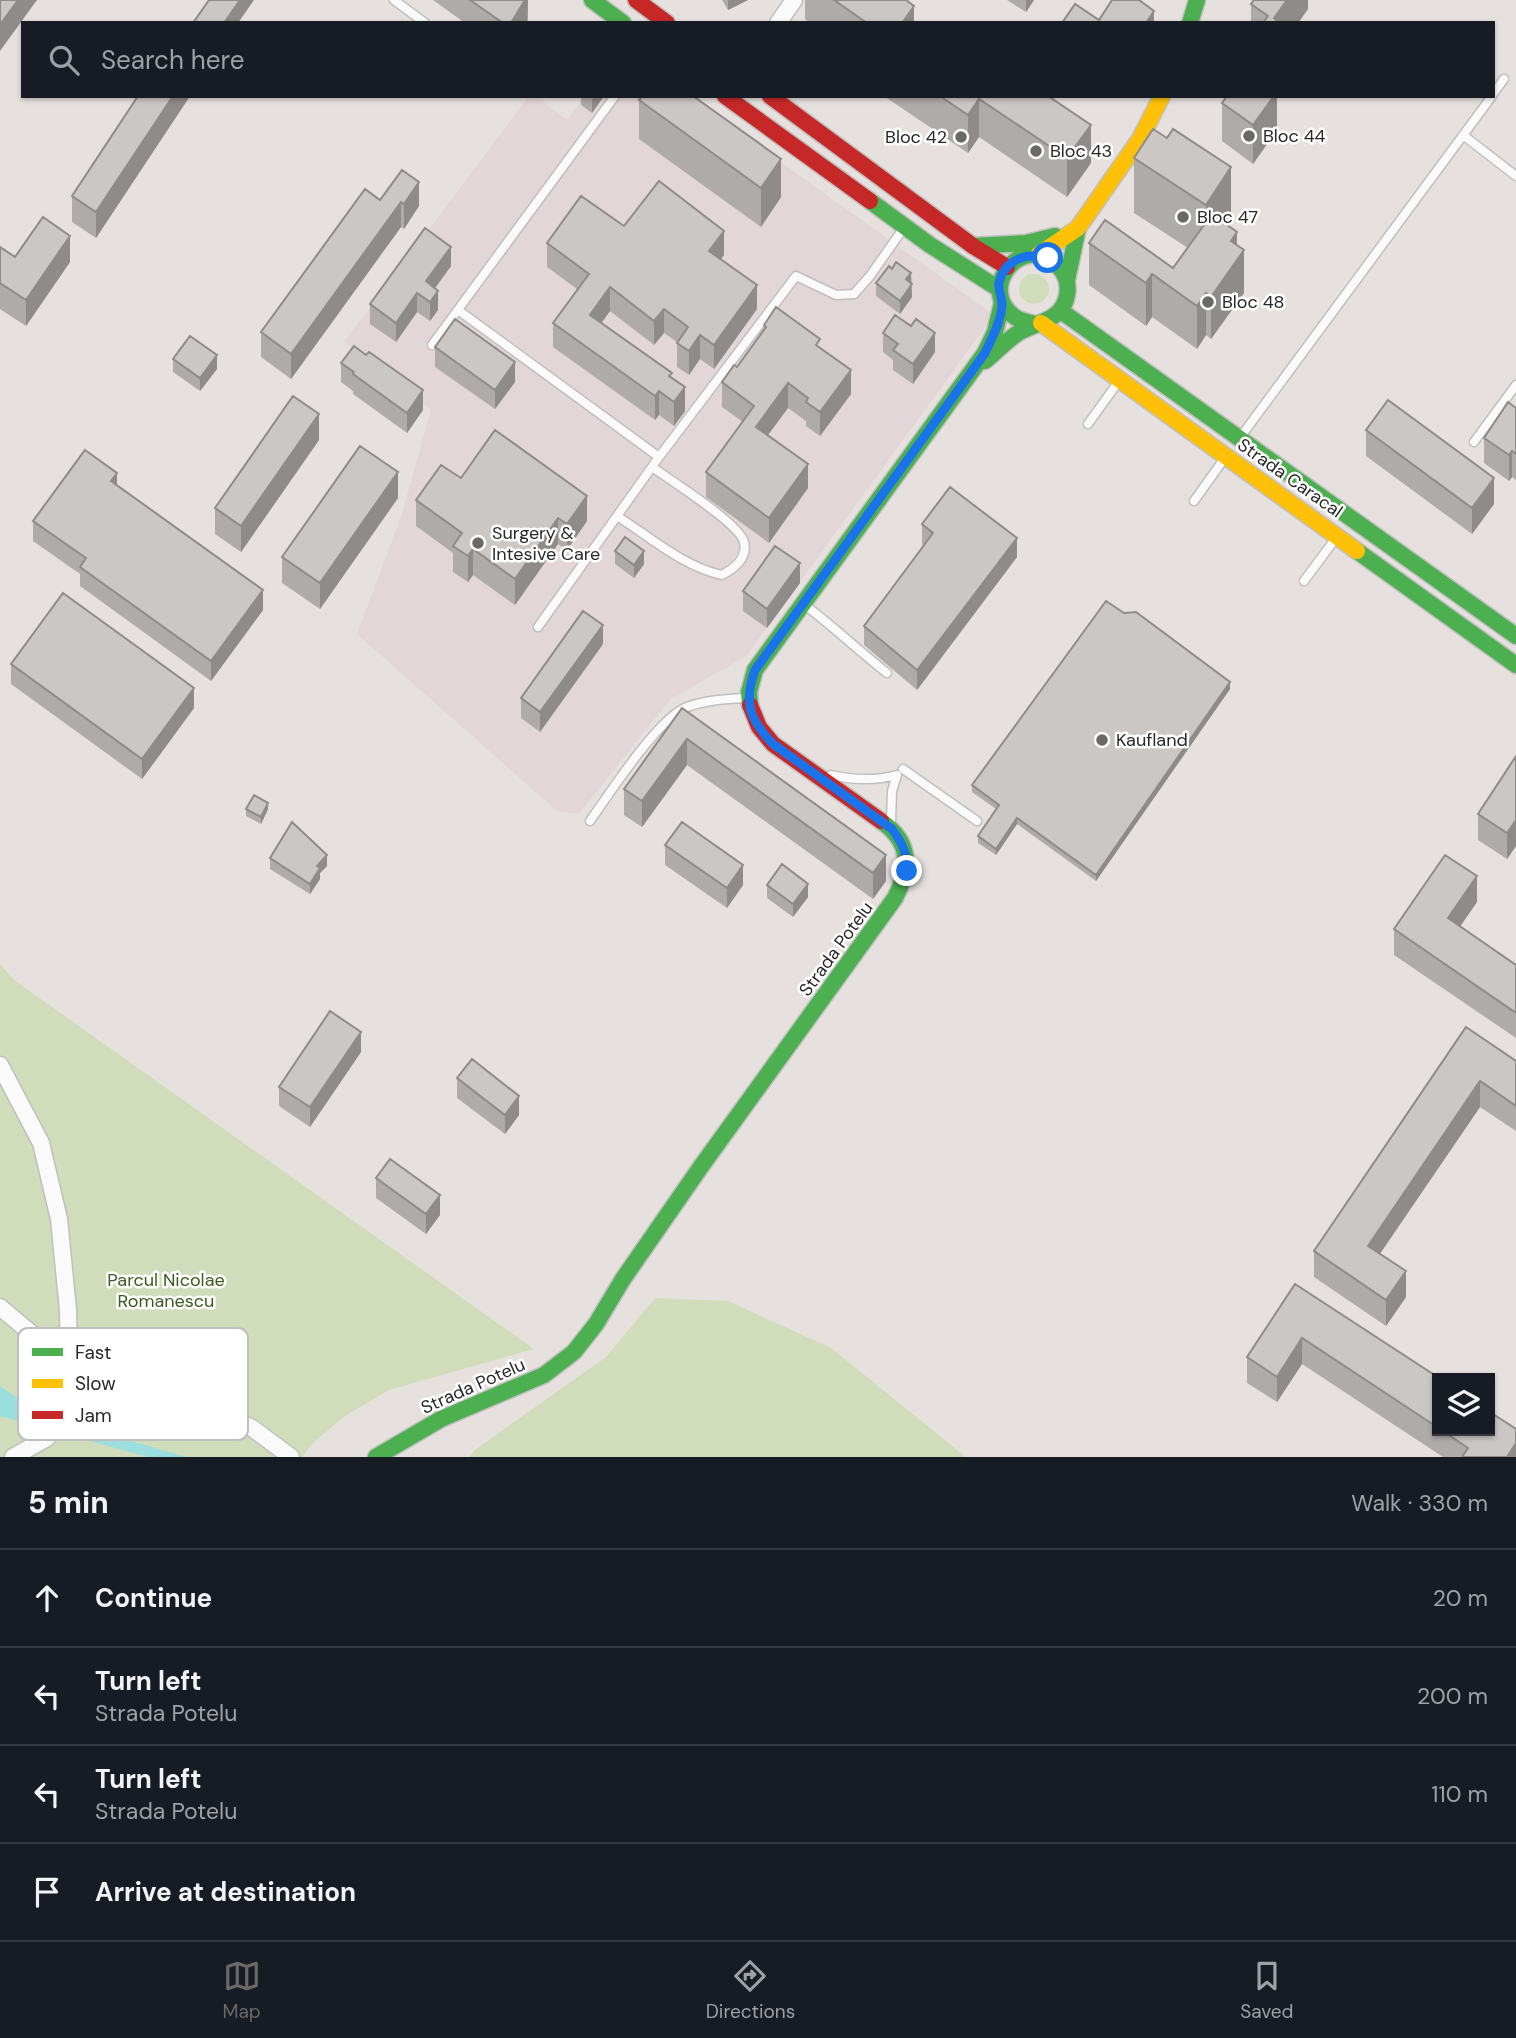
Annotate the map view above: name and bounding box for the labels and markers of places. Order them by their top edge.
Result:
place label: Bloc 44 [1263,124,1326,148]
place label: Bloc 42 [885,125,947,149]
marker: Bloc 44 [1241,128,1257,144]
marker: Bloc 42 [953,129,969,145]
place label: Bloc 43 [1050,139,1112,163]
marker: Bloc 43 [1028,143,1044,159]
place label: Bloc 47 [1197,205,1258,229]
marker: Bloc 47 [1175,209,1191,225]
place label: Bloc 48 [1222,290,1285,314]
marker: Bloc 48 [1200,294,1216,310]
place label: Surgery & Intesive Care [492,521,600,566]
marker: Surgery & Intesive Care [470,535,486,551]
place label: Kaufland [1116,728,1188,752]
marker: Kaufland [1094,732,1110,748]

